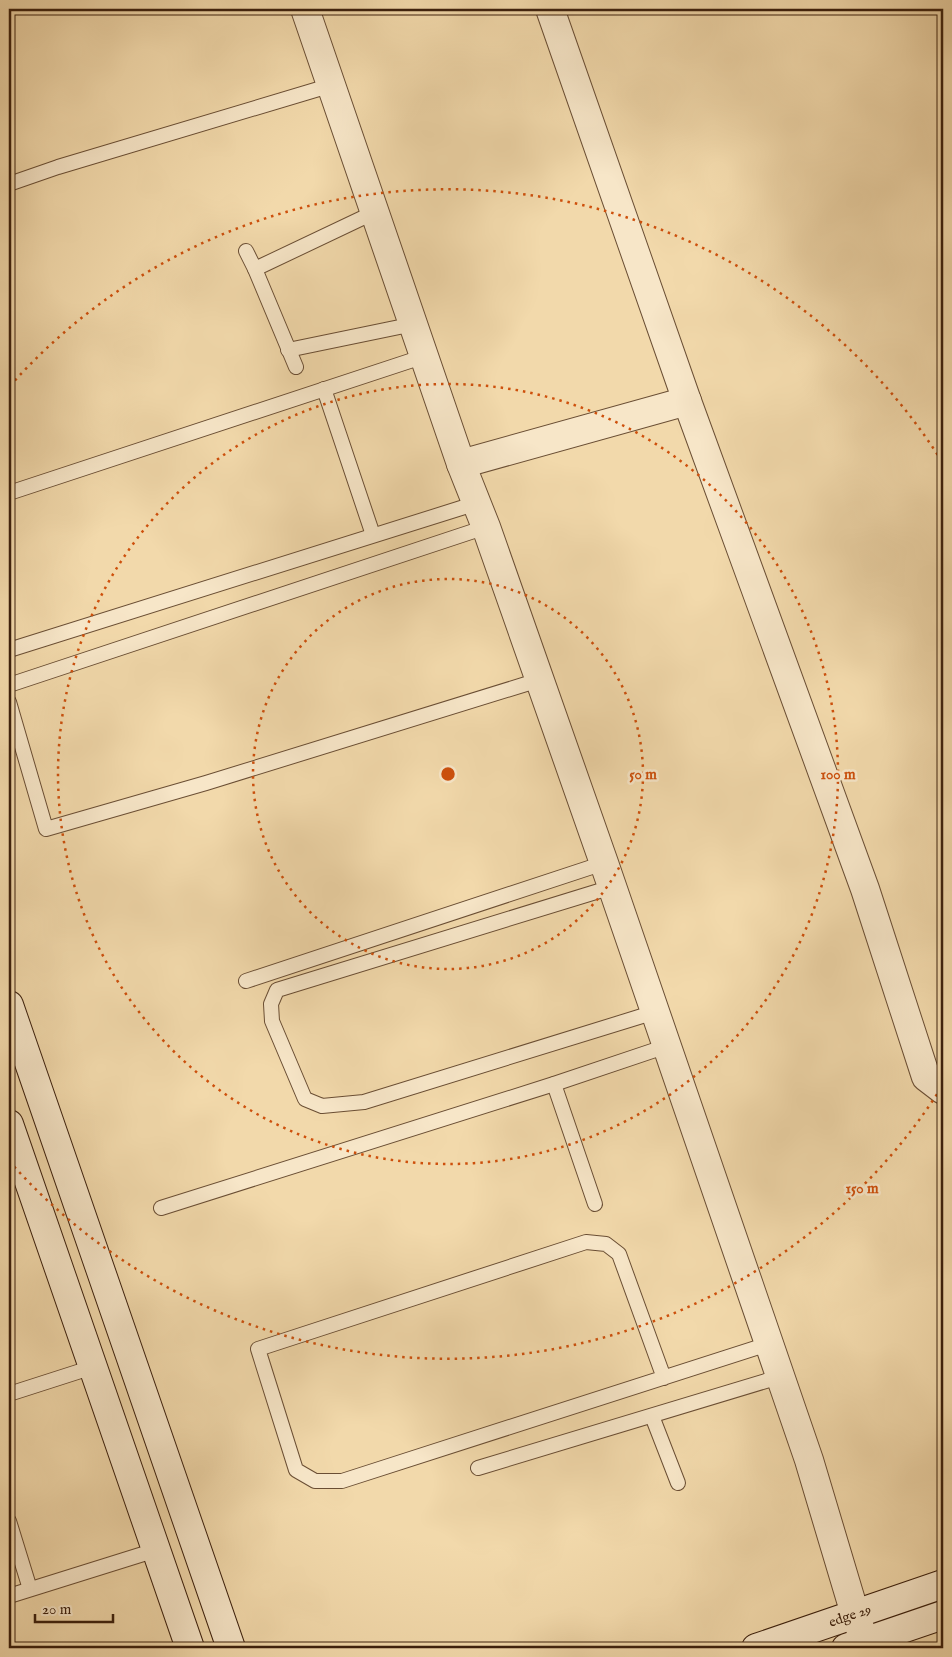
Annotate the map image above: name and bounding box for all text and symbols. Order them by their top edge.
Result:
centre of rings [439,765,457,783]
text: 50 m [629,765,657,784]
text: 100 m [820,765,856,784]
text: 150 m [845,1179,879,1198]
scale bar [35,1592,112,1624]
text: 20 m [42,1600,72,1619]
street label: edge 29 [826,1600,874,1632]

